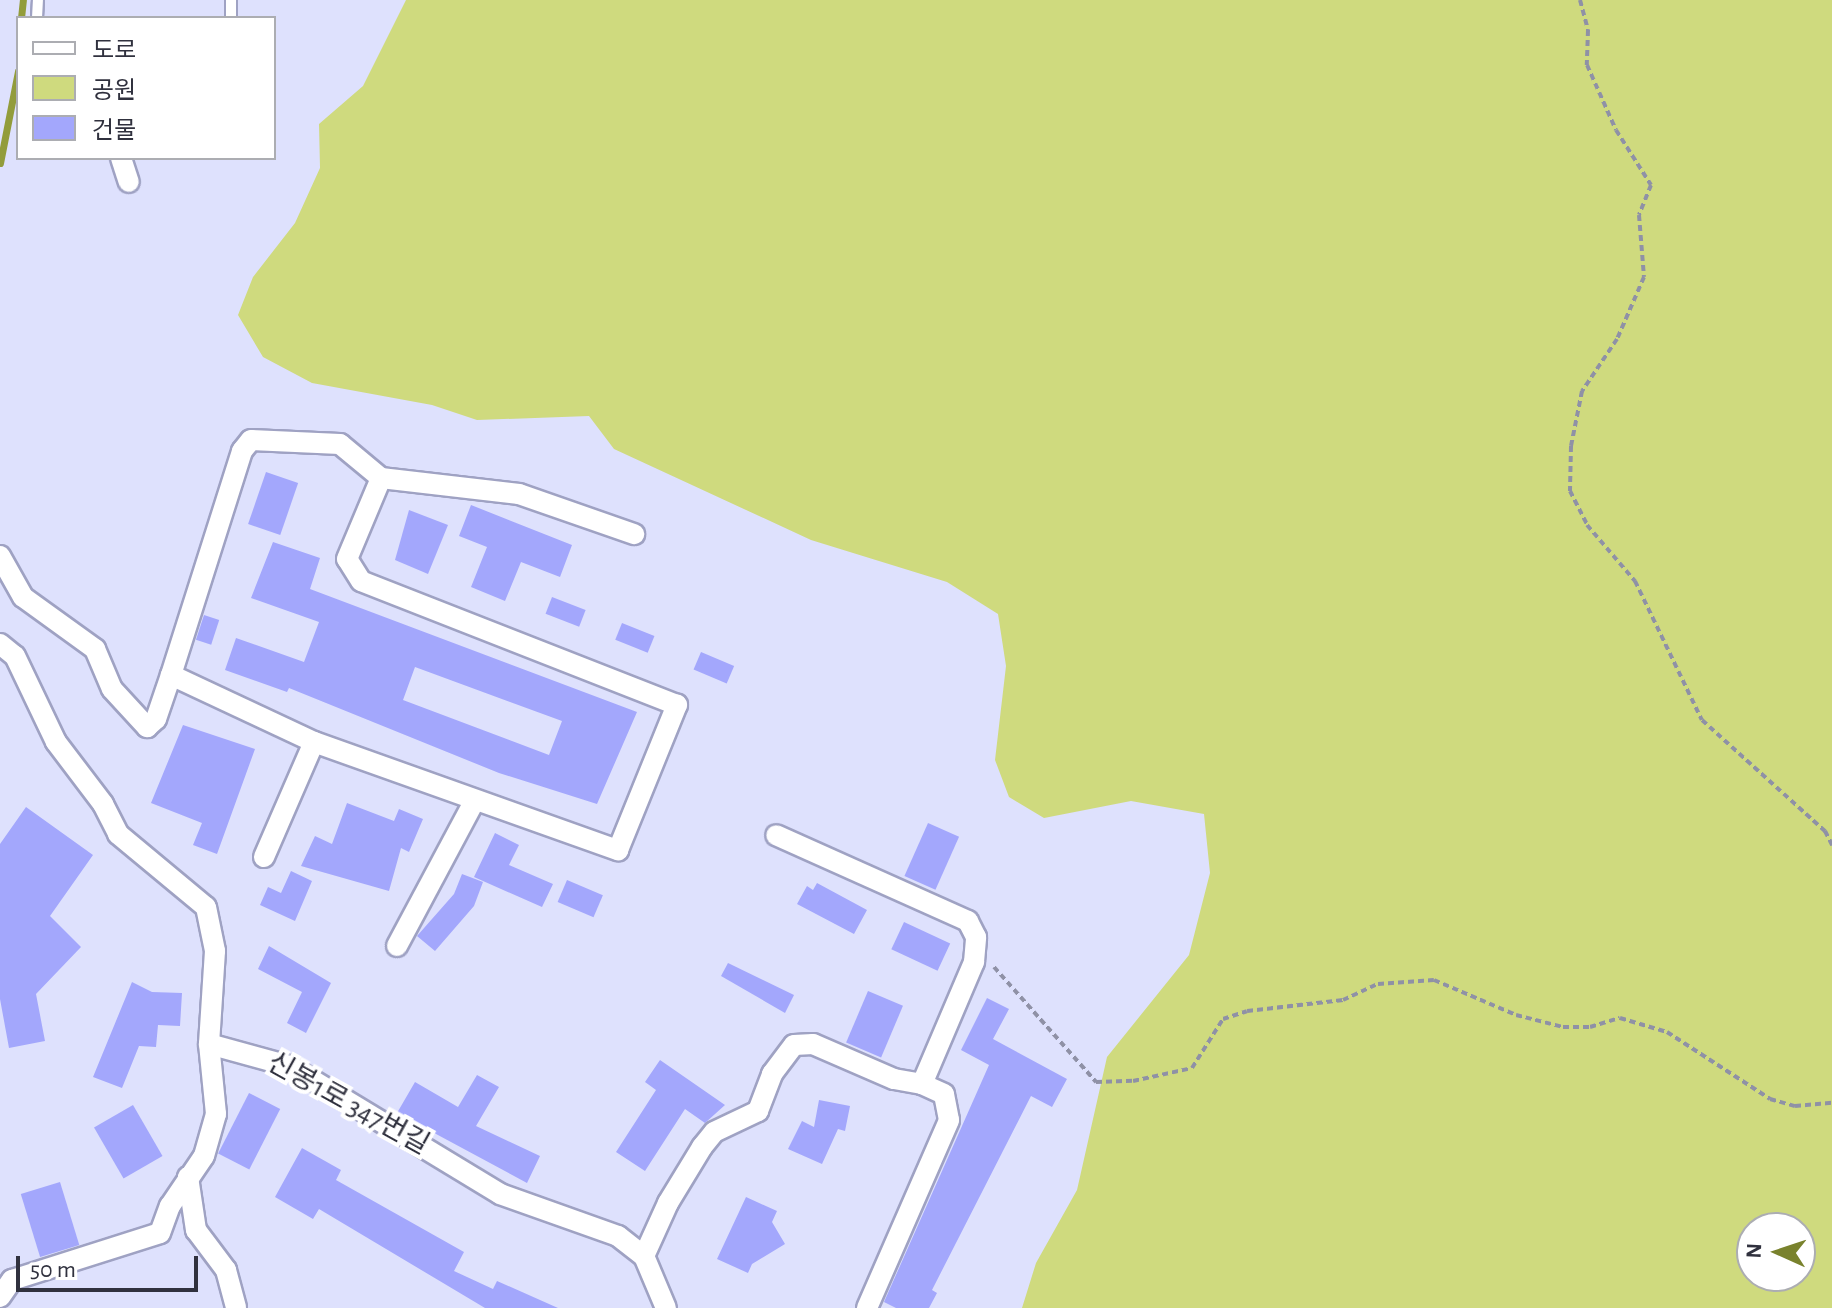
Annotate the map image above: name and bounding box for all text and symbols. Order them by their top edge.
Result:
legend [16,16,276,160]
text: 도로 [92,39,136,63]
text: 공원 [92,79,136,103]
text: 건물 [92,119,136,143]
street label: 신봉1로 347번길 [261,1046,435,1162]
north arrow [1736,1212,1816,1292]
scale bar [20,1240,202,1290]
text: N [1743,1243,1765,1259]
text: 50 m [30,1258,76,1282]

